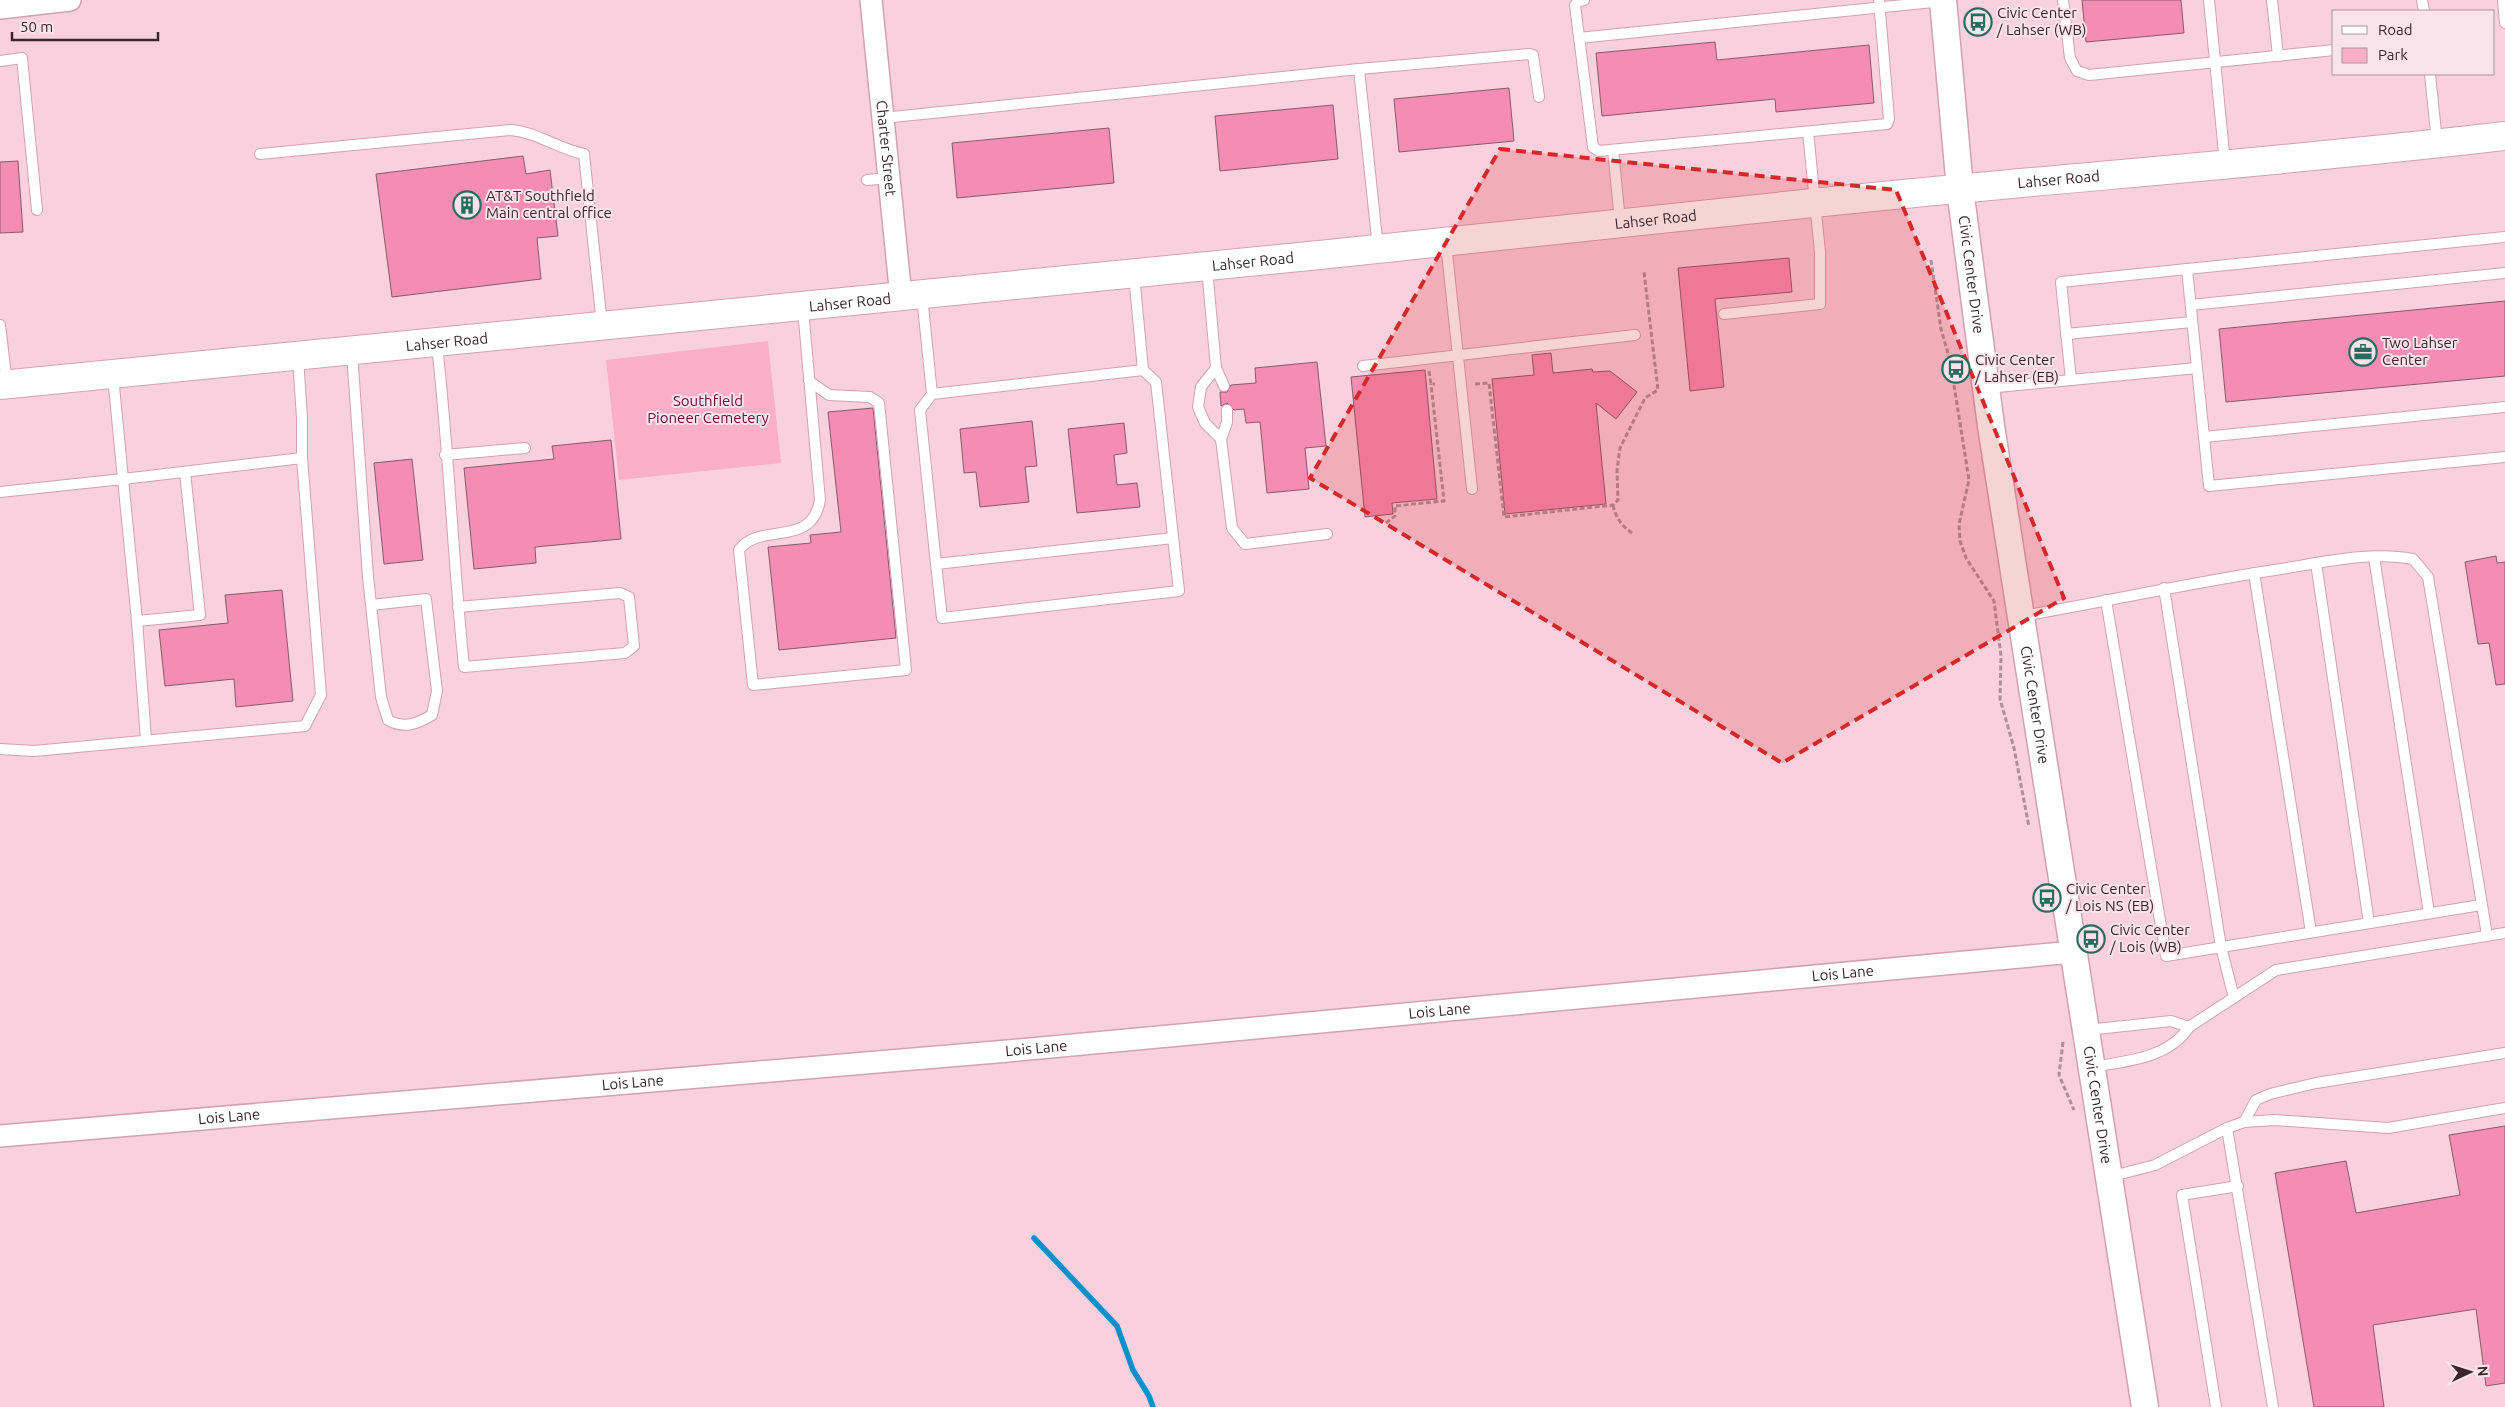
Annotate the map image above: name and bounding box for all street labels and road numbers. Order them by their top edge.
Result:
street label: Charter Street [873,99,900,197]
street label: Lahser Road [2017,167,2101,191]
street label: Lahser Road [1614,206,1698,232]
street label: Civic Center Drive [1956,214,1988,335]
street label: Lahser Road [1211,249,1295,274]
street label: Lahser Road [808,290,892,315]
street label: Lahser Road [405,329,489,354]
street label: Civic Center Drive [2018,645,2053,765]
street label: Lois Lane [1811,962,1875,984]
street label: Lois Lane [1408,999,1471,1022]
street label: Lois Lane [1004,1037,1068,1059]
street label: Civic Center Drive [2080,1045,2116,1165]
street label: Lois Lane [601,1071,664,1093]
street label: Lois Lane [197,1105,261,1127]

